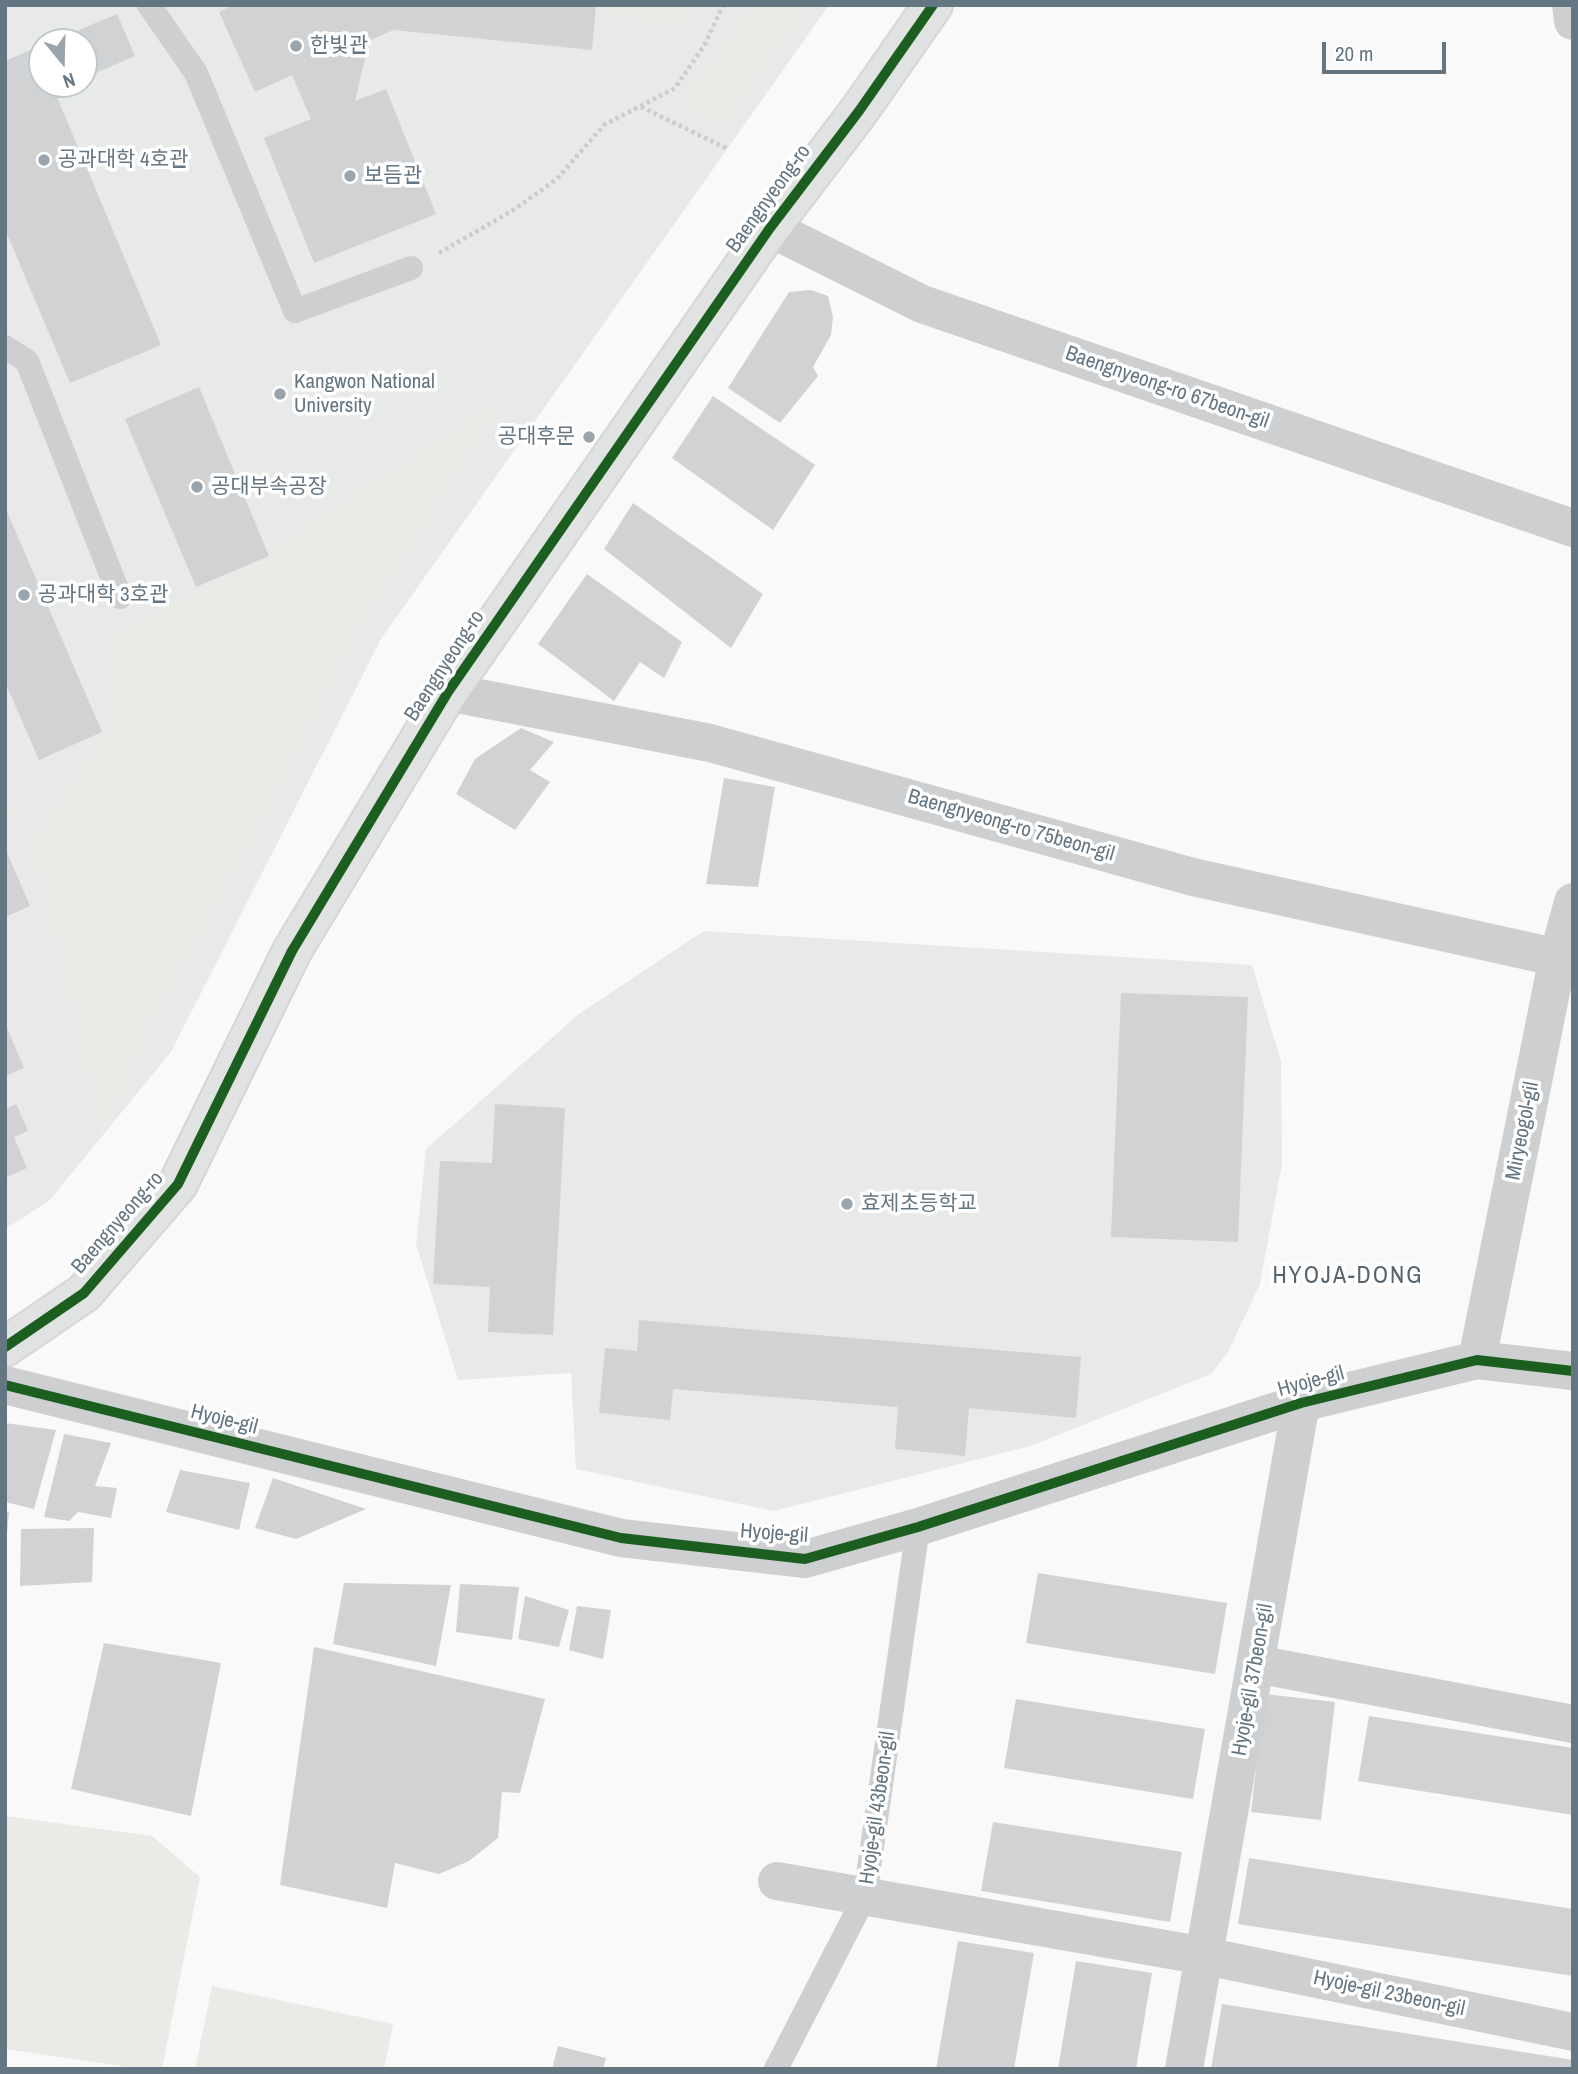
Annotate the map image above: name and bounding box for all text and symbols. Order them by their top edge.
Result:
north arrow [28,28,98,98]
scale bar [1326,28,1450,72]
place label: 한빛관 [310,33,368,59]
marker: 한빛관 [288,38,304,54]
text: 20 m [1335,39,1373,68]
text: N [60,67,79,95]
street label: Baengnyeong-ro [721,140,817,258]
place label: 공과대학 4호관 [58,147,188,173]
marker: 공과대학 4호관 [36,152,52,168]
place label: 보듬관 [364,163,422,189]
marker: 보듬관 [342,168,358,184]
street label: Baengnyeong-ro 67beon-gil [1062,341,1272,435]
place label: Kangwon National University [294,369,435,419]
marker: Kangwon National University [272,386,288,402]
place label: 공대후문 [498,424,575,450]
marker: 공대후문 [581,429,597,445]
place label: 공대부속공장 [211,474,327,500]
marker: 공대부속공장 [189,479,205,495]
place label: 공과대학 3호관 [38,582,168,608]
marker: 공과대학 3호관 [16,587,32,603]
street label: Baengnyeong-ro [400,606,490,726]
street label: Baengnyeong-ro 75beon-gil [905,784,1117,868]
street label: Miryeogol-gil [1501,1080,1545,1182]
street label: Baengnyeong-ro [67,1167,169,1279]
place label: 효제초등학교 [861,1191,977,1217]
marker: 효제초등학교 [839,1196,855,1212]
district label: HYOJA-DONG [1274,1263,1422,1291]
street label: Hyoje-gil [1275,1361,1347,1403]
street label: Hyoje-gil [188,1400,260,1440]
street label: Hyoje-gil [739,1519,809,1549]
street label: Hyoje-gil 37beon-gil [1227,1602,1279,1758]
street label: Hyoje-gil 43beon-gil [855,1730,901,1886]
street label: Hyoje-gil 23beon-gil [1311,1966,1467,2022]

